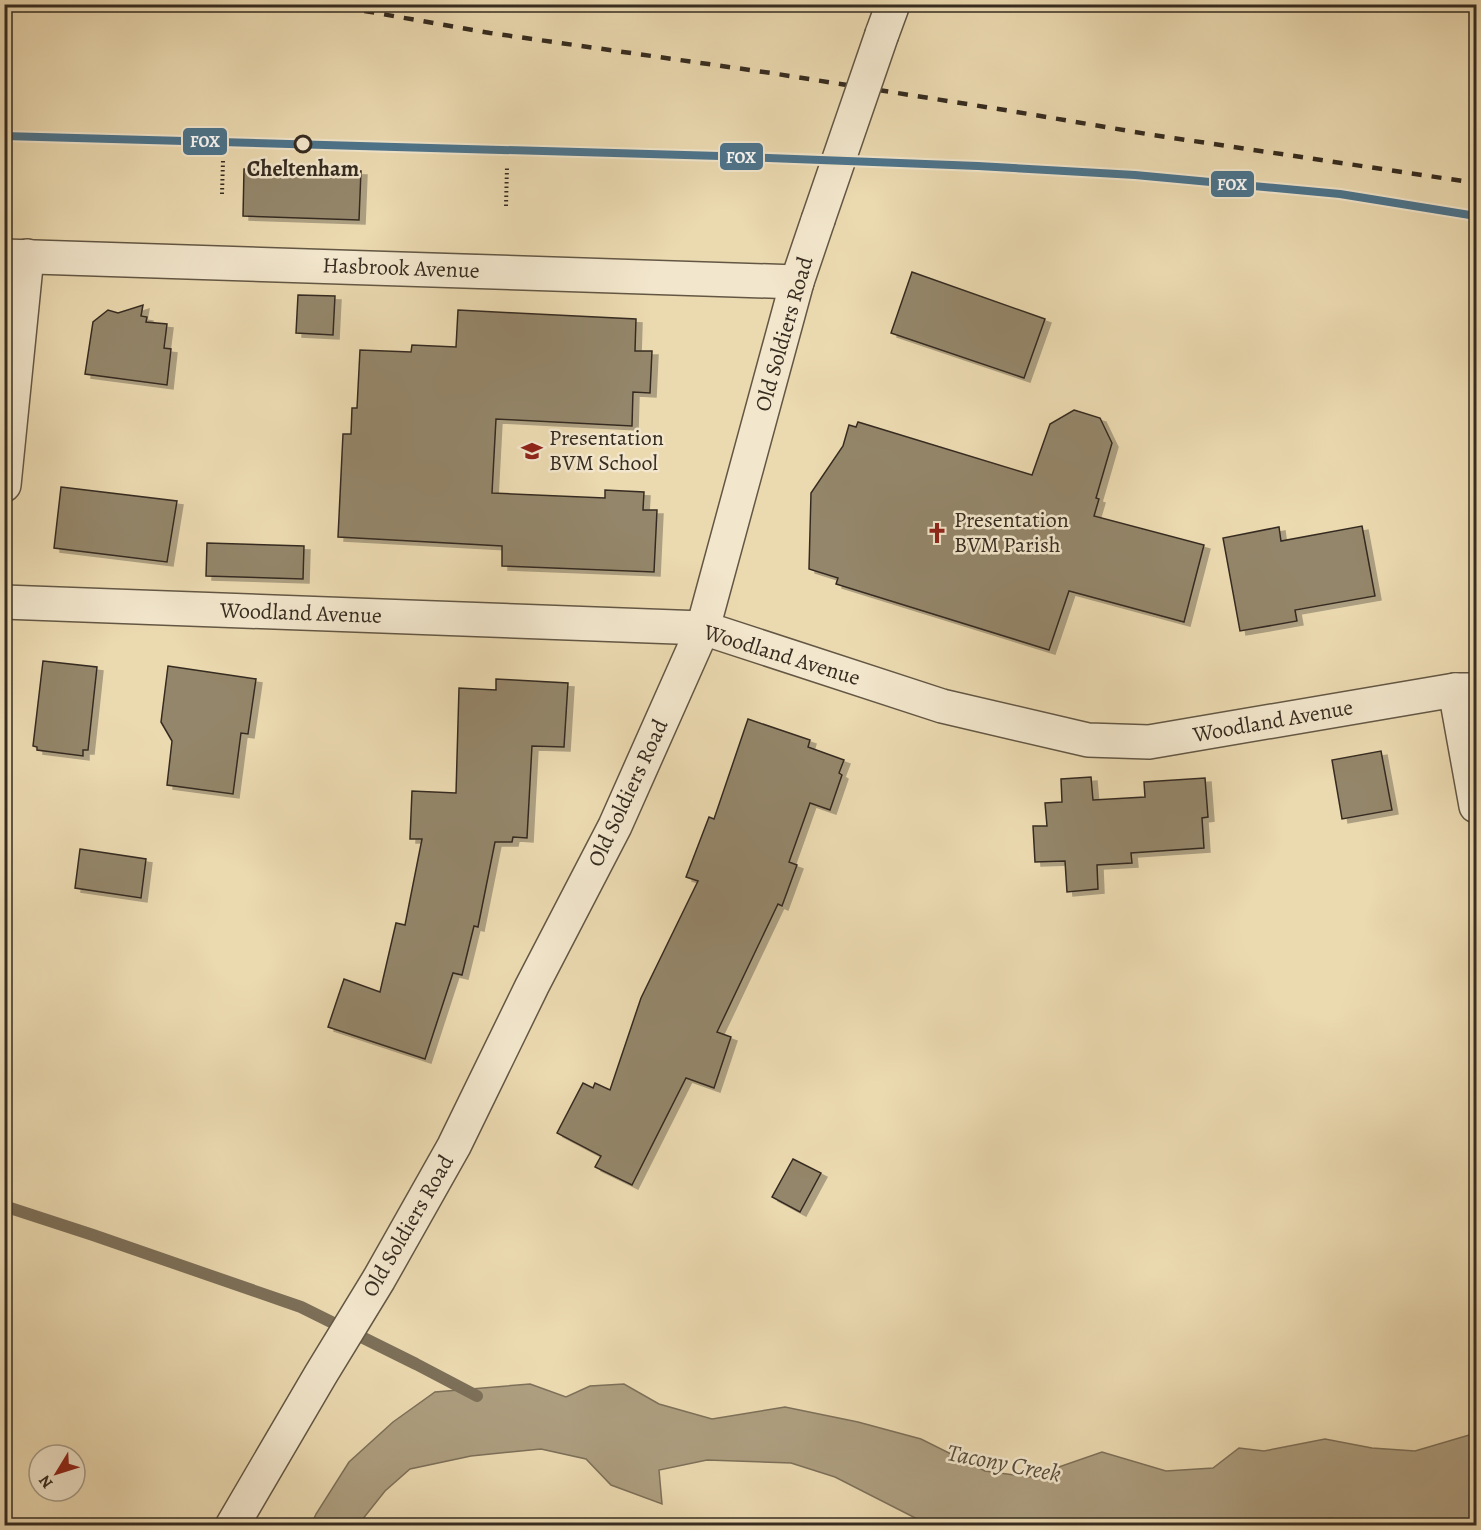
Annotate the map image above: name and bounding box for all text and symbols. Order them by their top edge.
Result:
line badge: FOX [182,127,228,156]
text: FOX [190,131,220,153]
marker: Cheltenham [294,135,312,153]
line badge: FOX [719,142,764,171]
text: FOX [726,147,756,169]
place label: Cheltenham [247,154,359,184]
line badge: FOX [1210,170,1255,198]
text: FOX [1217,174,1247,196]
street label: Hasbrook Avenue [322,250,480,286]
street label: Old Soldiers Road [748,253,820,415]
place label: Presentation BVM School [549,423,664,478]
school or university icon: Presentation BVM School [520,439,544,463]
place label: Presentation BVM Parish [954,505,1069,560]
church icon: Presentation BVM Parish [925,521,949,545]
street label: Woodland Avenue [219,595,382,631]
street label: Woodland Avenue [699,617,864,693]
street label: Woodland Avenue [1190,692,1355,750]
street label: Old Soldiers Road [581,714,675,872]
street label: Old Soldiers Road [355,1149,461,1303]
water label: Tacony Creek [944,1436,1064,1490]
north arrow [27,1443,87,1503]
text: N [33,1470,58,1493]

